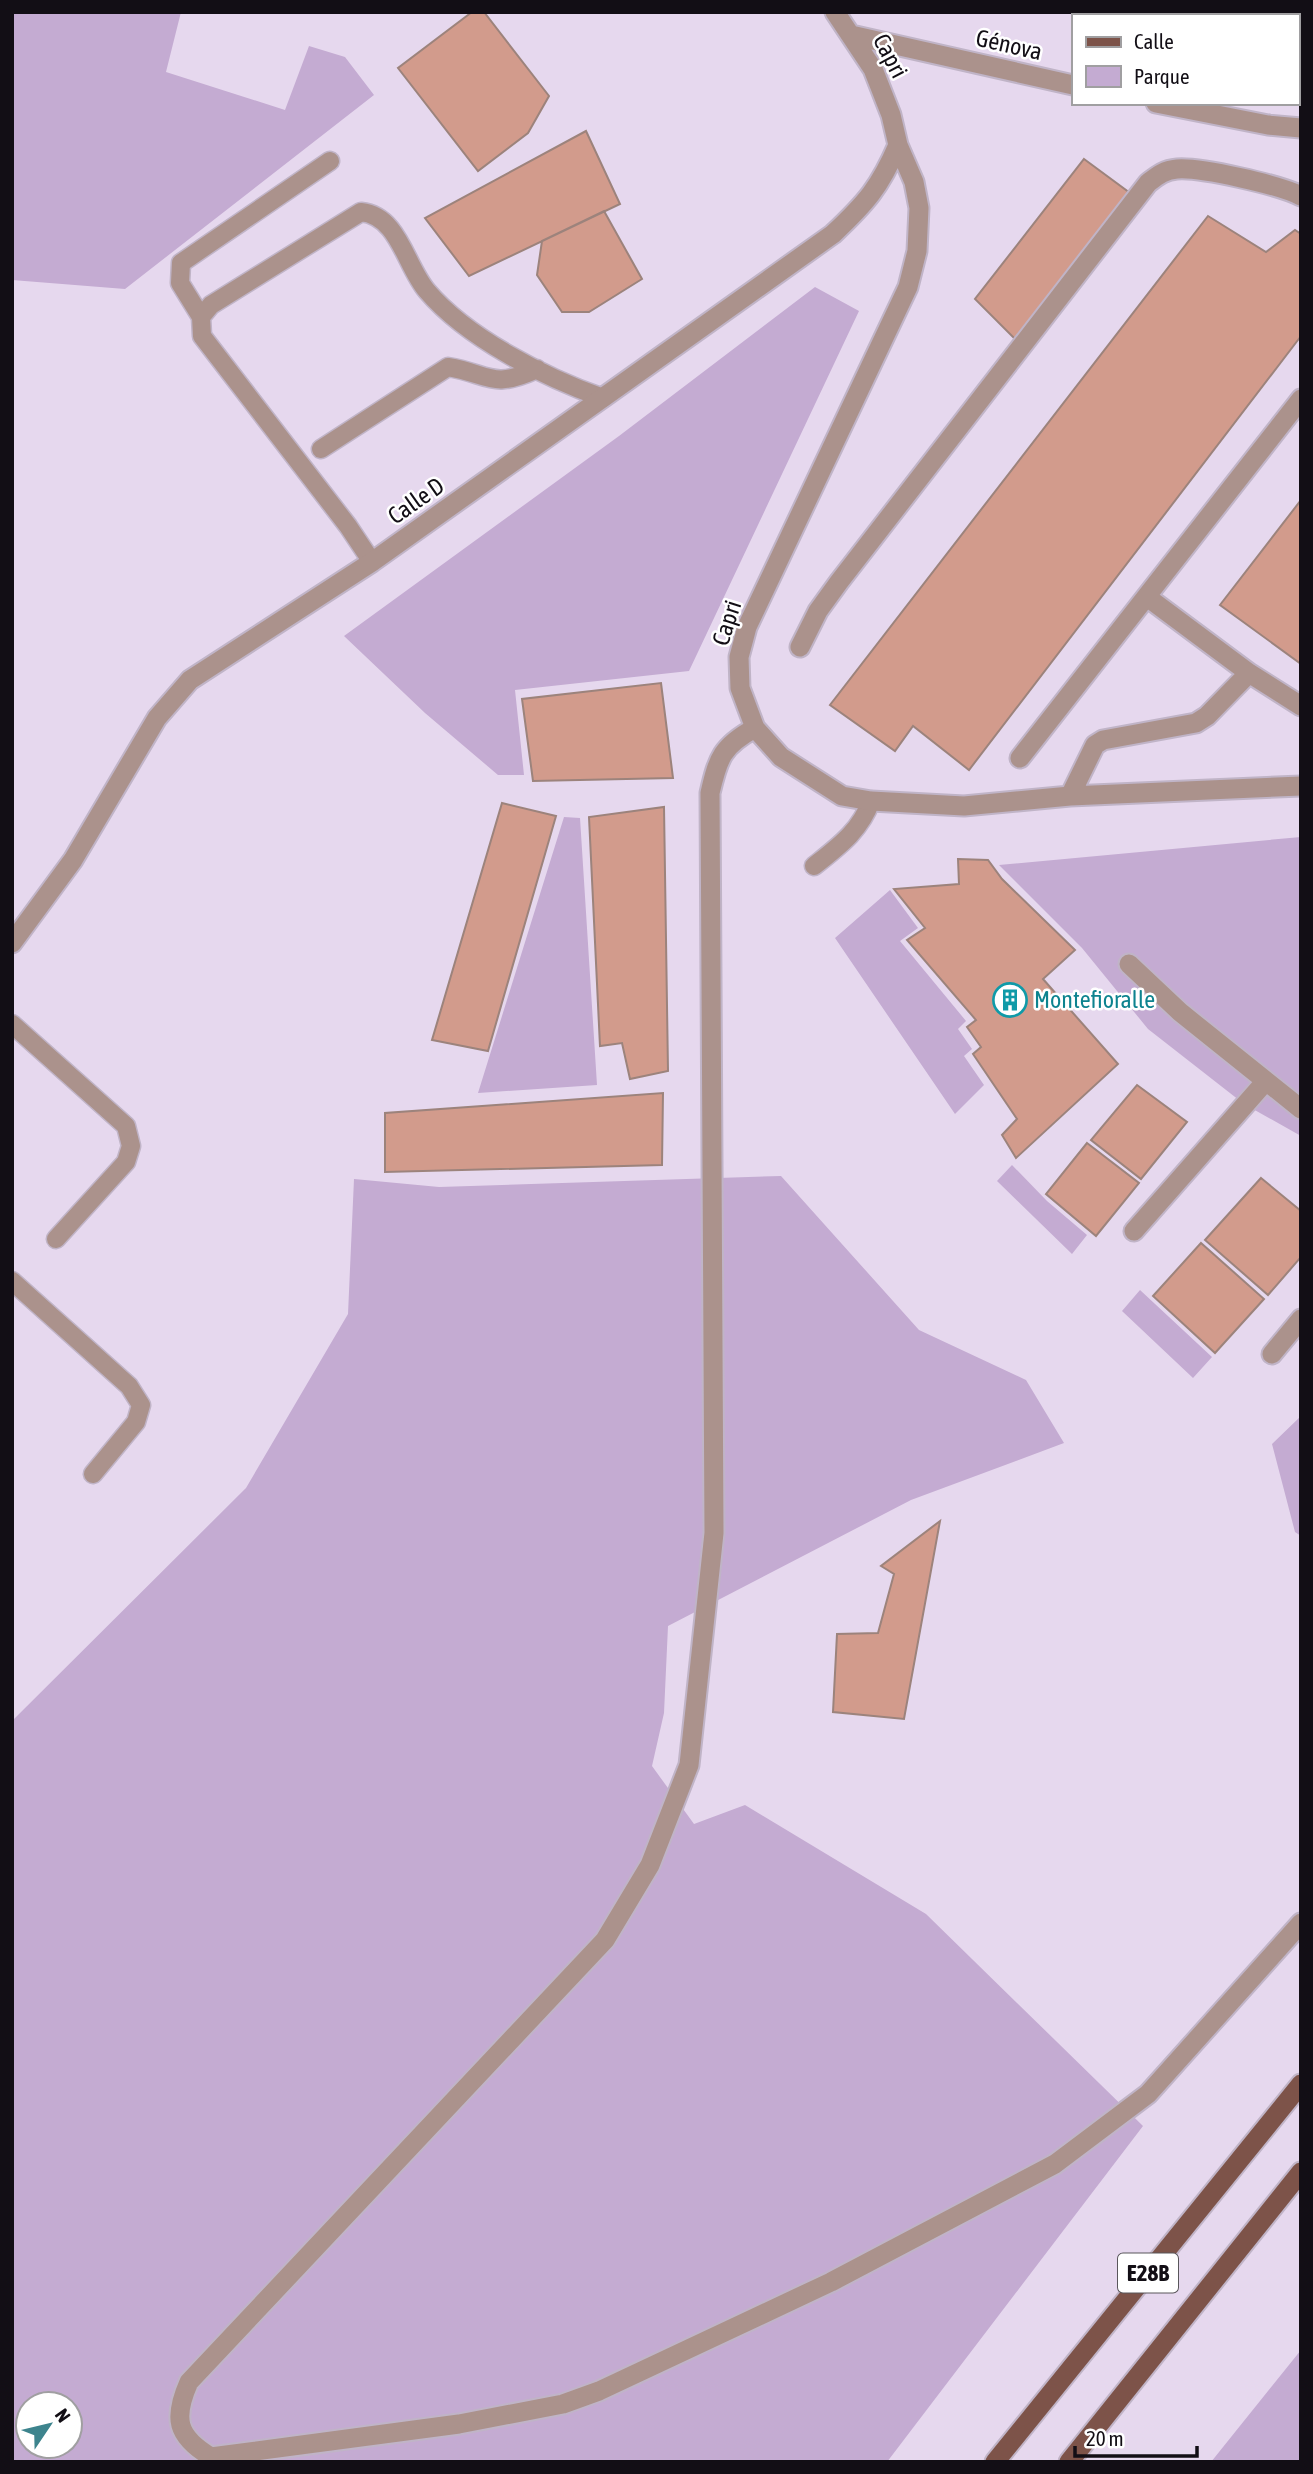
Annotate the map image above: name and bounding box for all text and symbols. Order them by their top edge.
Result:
legend [1072,14,1299,105]
street label: Génova [973,24,1045,65]
street label: Capri [868,29,913,82]
text: Calle [1134,29,1174,53]
text: Parque [1134,64,1189,88]
street label: Calle D [383,472,449,529]
street label: Capri [707,597,746,649]
building icon: Montefioralle [991,981,1029,1019]
place label: Montefioralle [1034,986,1155,1013]
road number: E28B [1118,2254,1178,2292]
north arrow [14,2390,84,2460]
text: N [51,2404,75,2426]
scale bar [1075,2414,1198,2458]
text: 20 m [1086,2426,1124,2450]

